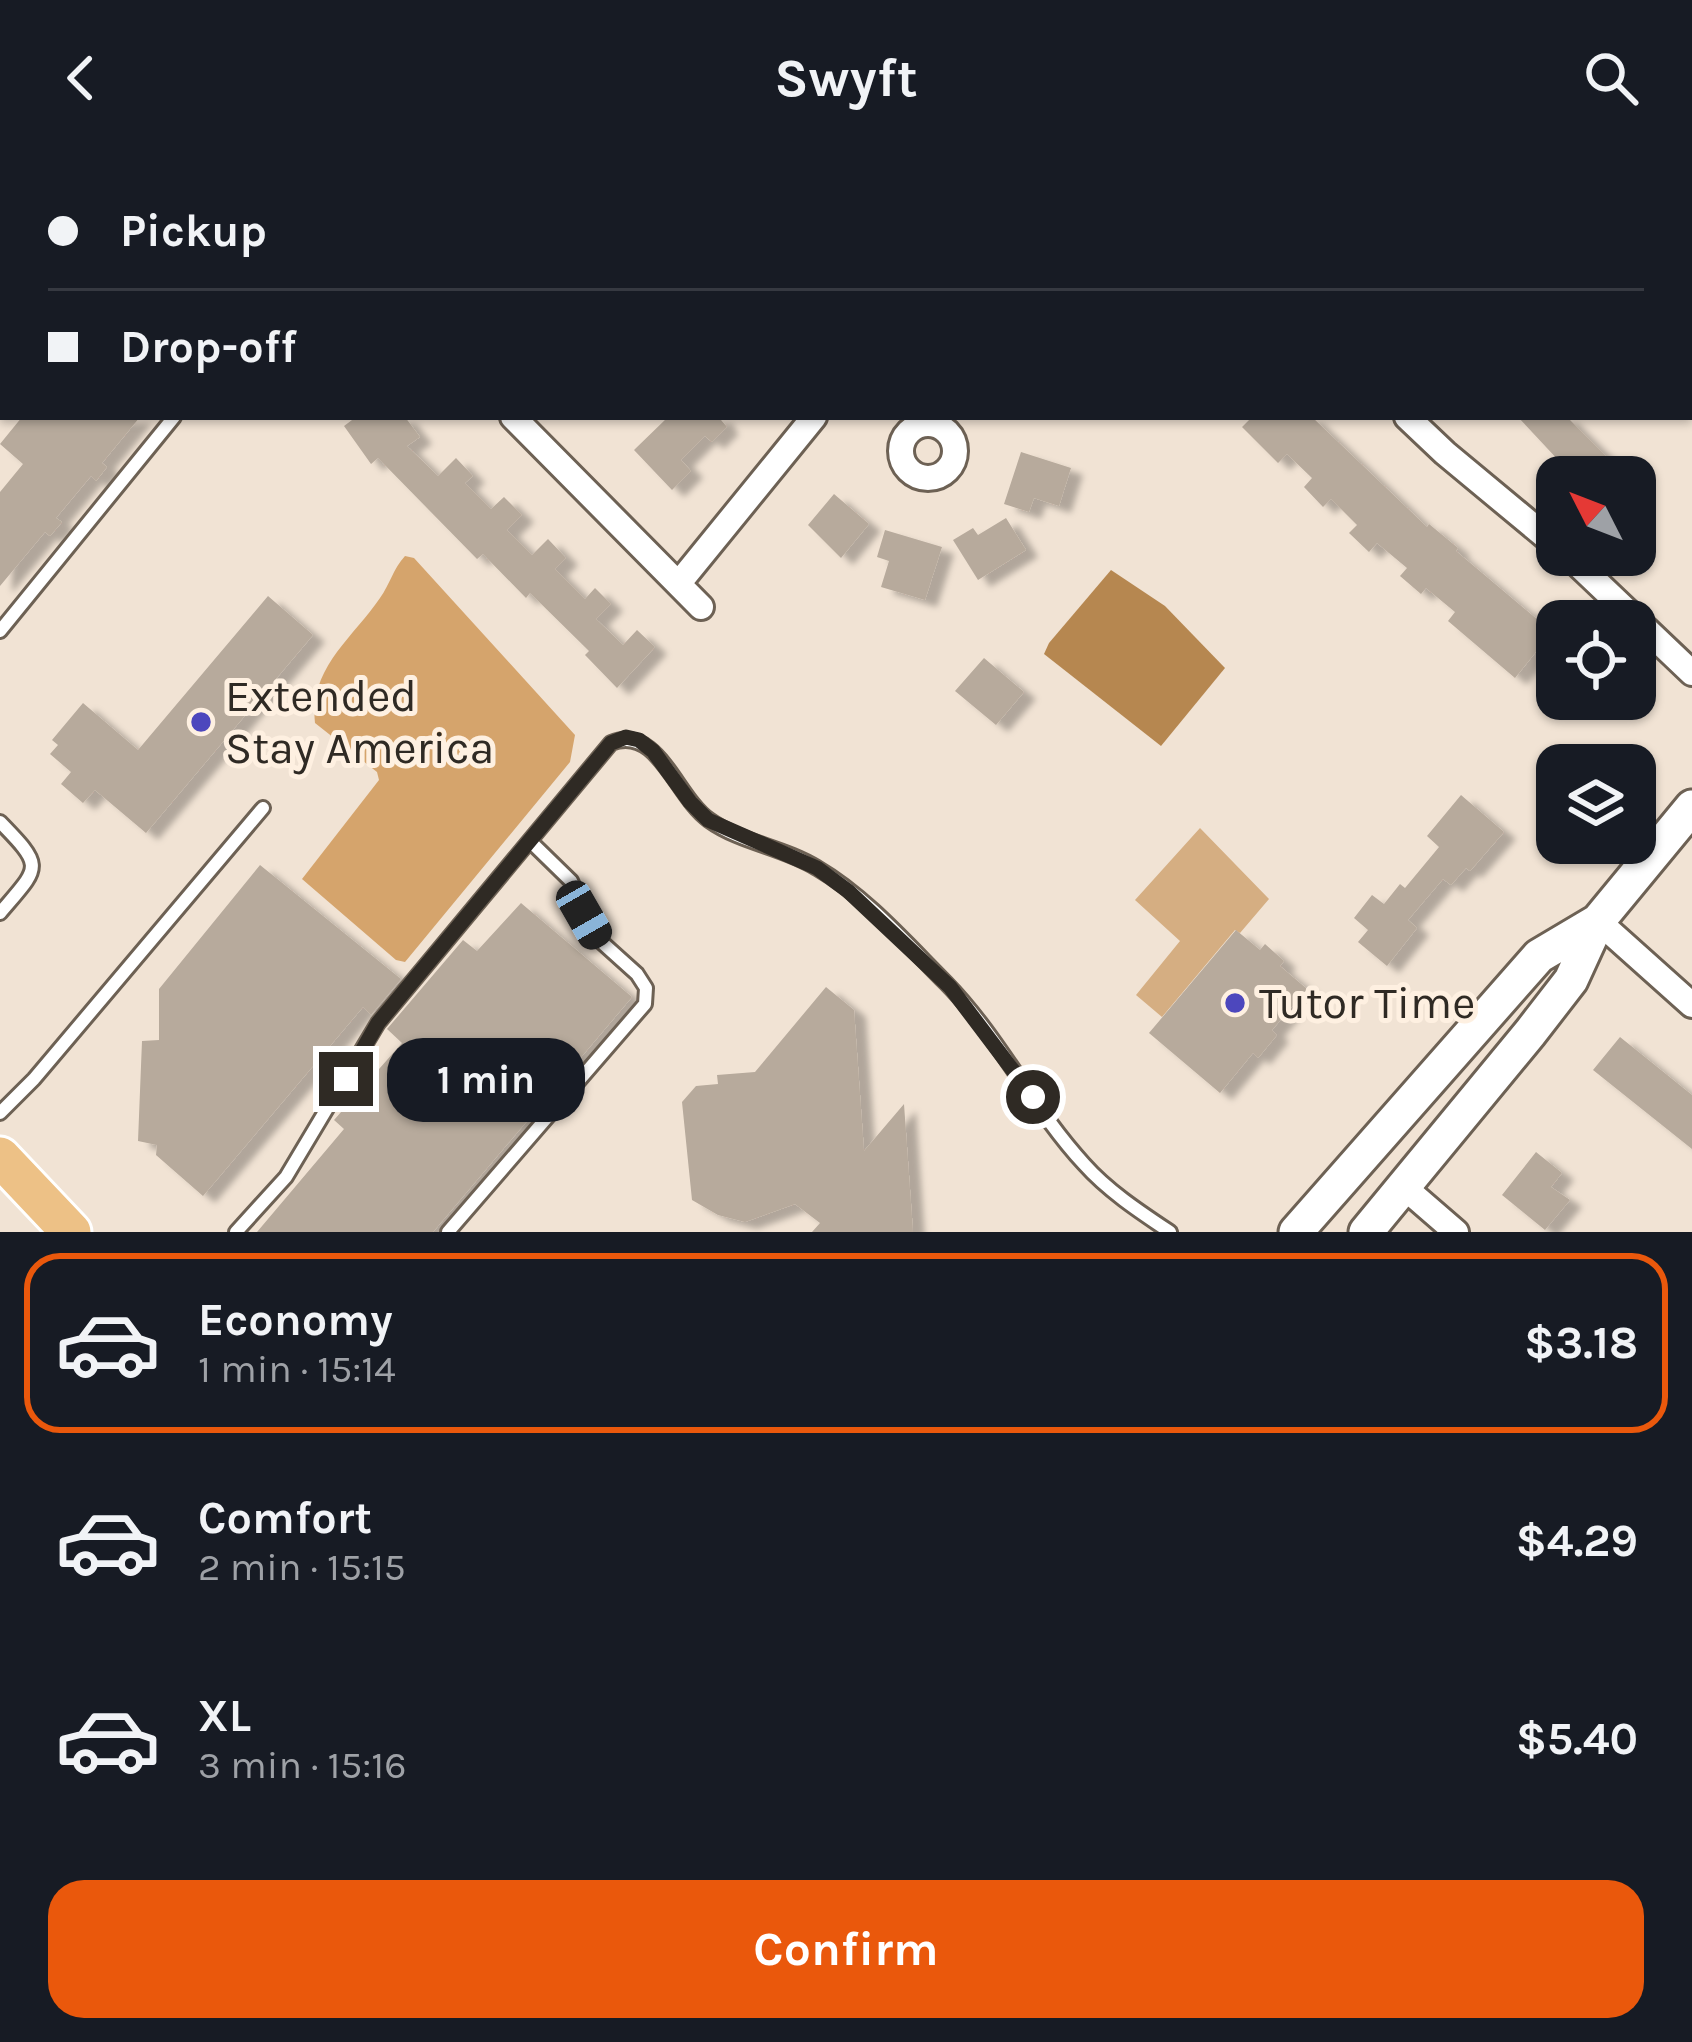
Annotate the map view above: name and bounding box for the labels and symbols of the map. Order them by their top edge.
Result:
north arrow [1536,456,1656,576]
place label: Extended Stay America [225,670,494,775]
marker: Extended Stay America [188,709,214,735]
car [550,875,618,955]
place label: Tutor Time [1259,977,1475,1029]
marker: Tutor Time [1222,990,1248,1016]
callout: 1 min [388,1037,586,1121]
route end [319,1052,373,1106]
route start [1006,1070,1060,1124]

